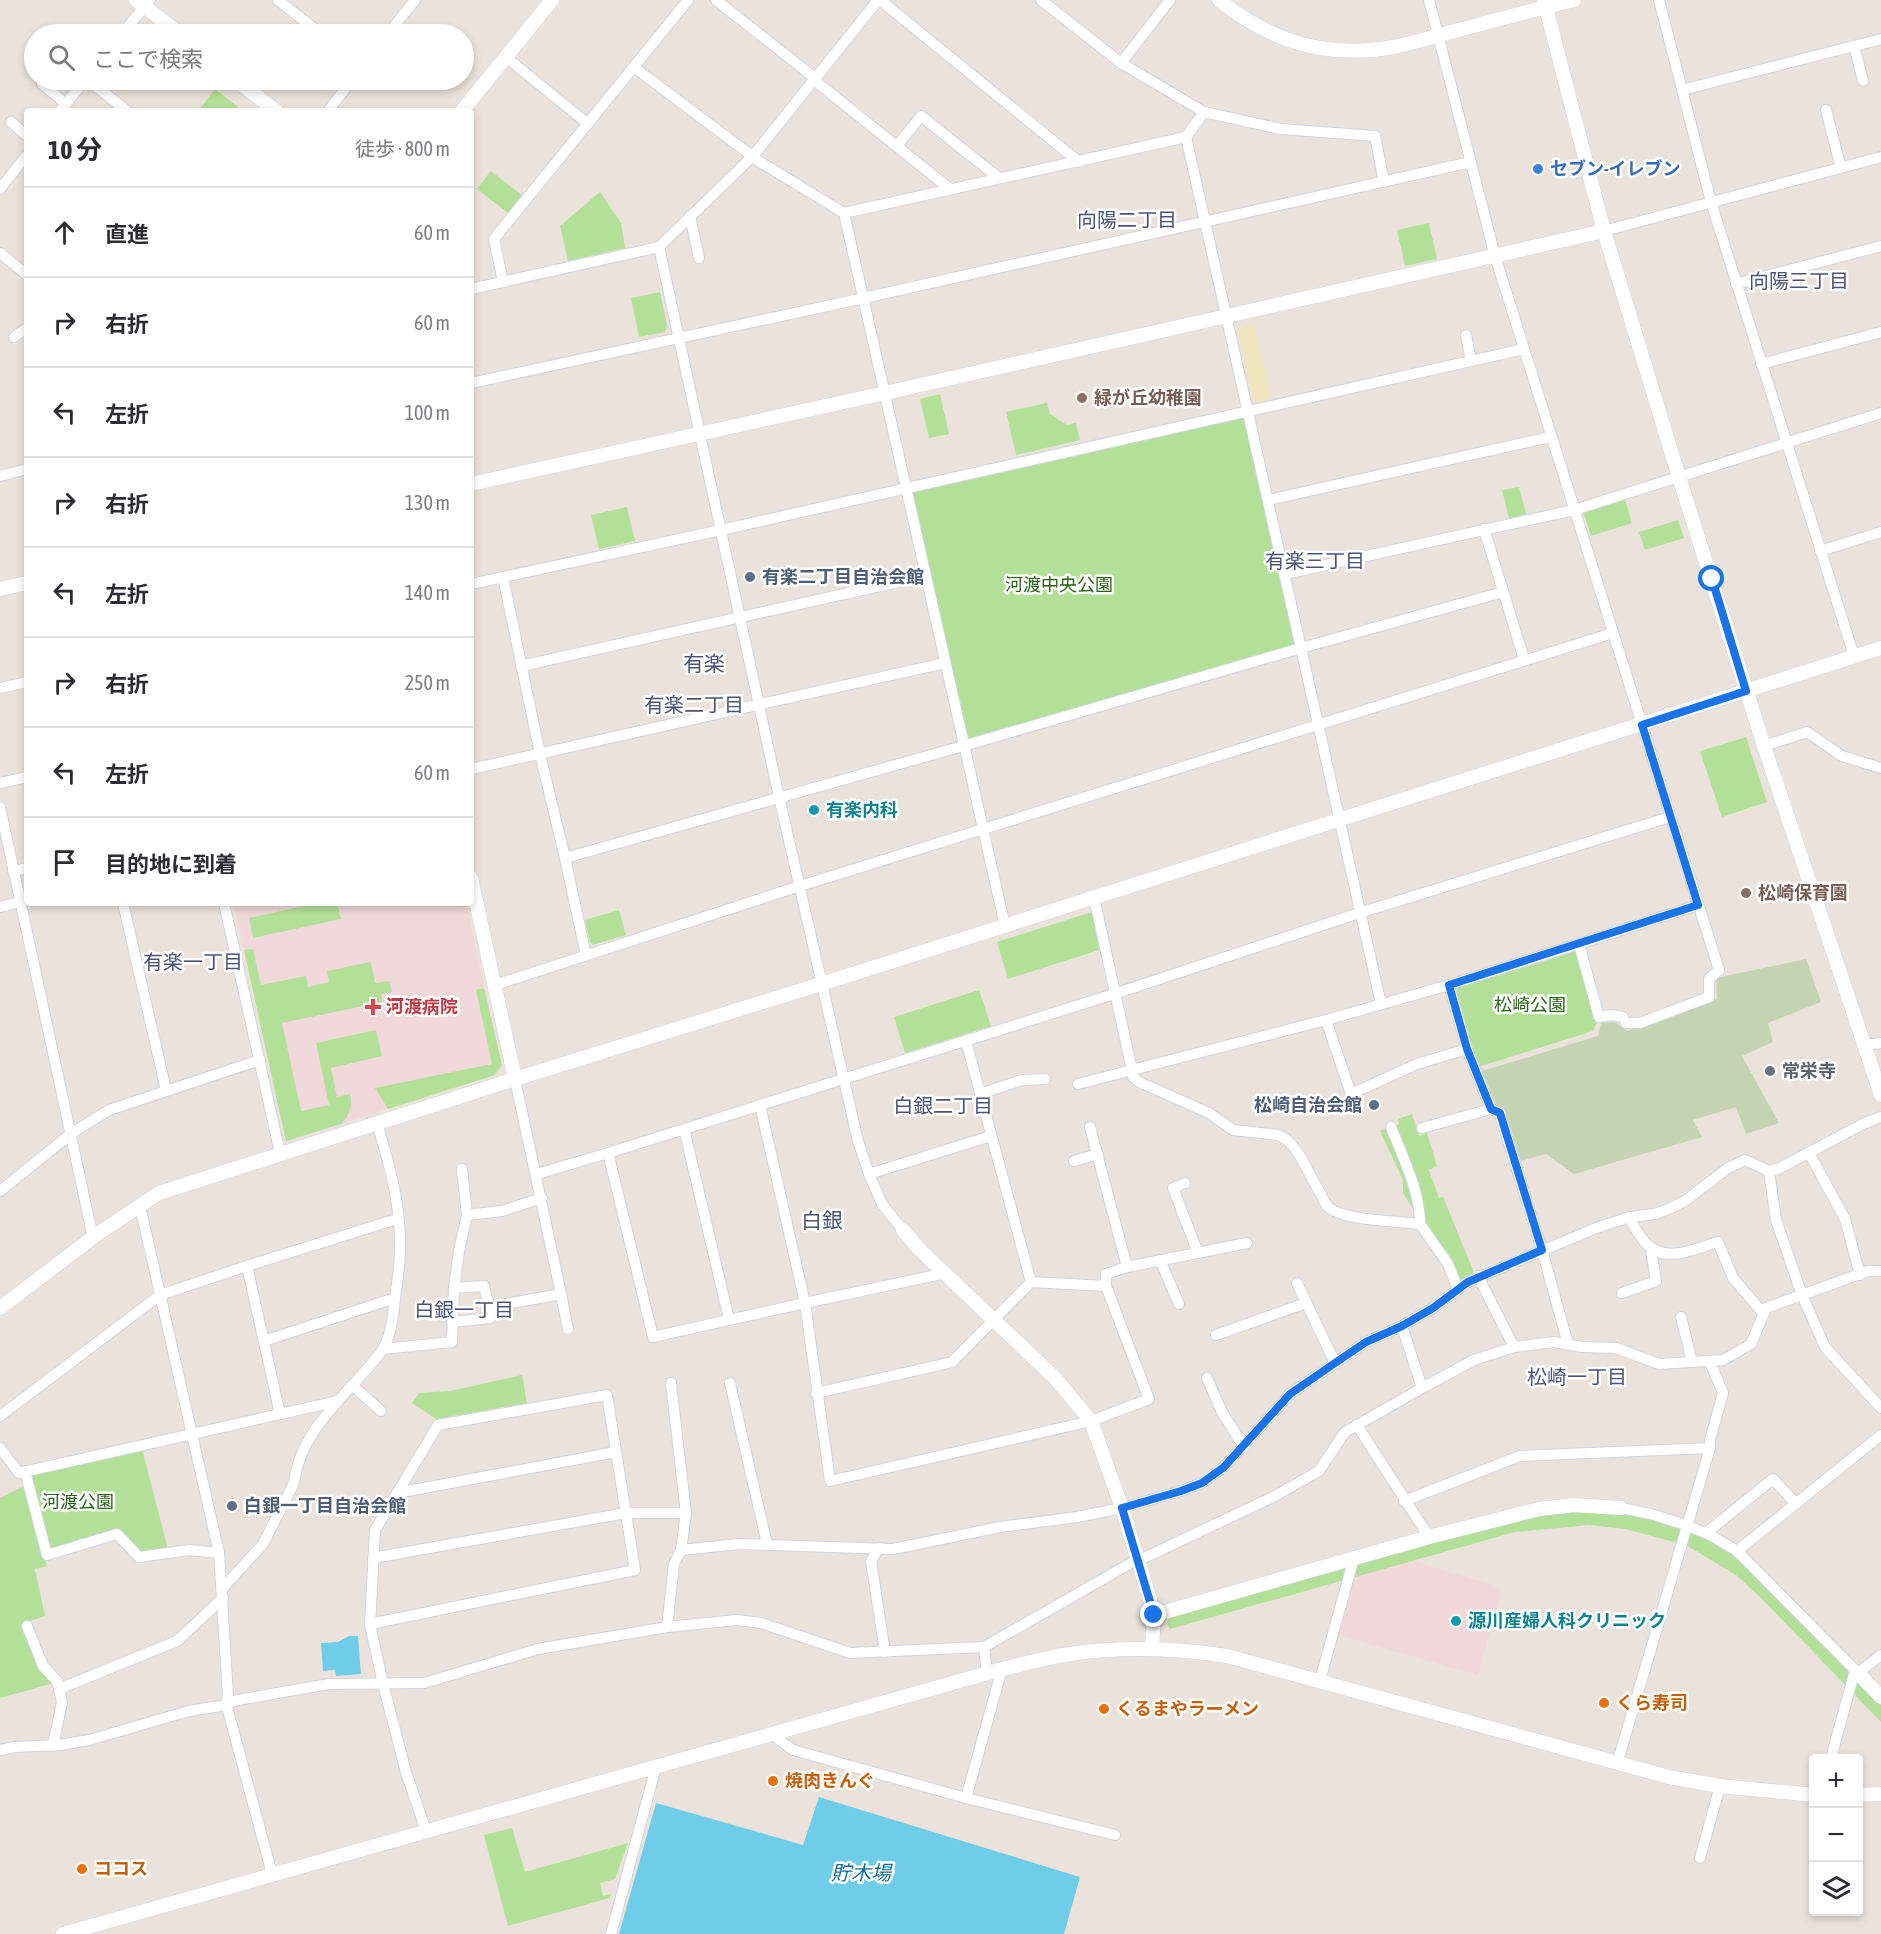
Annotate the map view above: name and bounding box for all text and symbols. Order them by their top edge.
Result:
search box [24,24,474,90]
icon: search [45,41,78,74]
text: ここで検索 [93,46,203,72]
text: 10 分 [48,135,102,165]
text: 徒歩 · 800 m [355,137,450,160]
place label: セブン-イレブン [1550,158,1681,179]
marker: セブン-イレブン [1531,162,1545,176]
district label: 向陽二丁目 [1077,208,1177,231]
icon: ahead [48,216,81,249]
text: 直進 [105,221,149,247]
text: 60 m [414,221,450,244]
district label: 向陽三丁目 [1749,269,1849,292]
icon: right [48,306,81,339]
text: 右折 [105,311,149,337]
text: 60 m [414,311,450,334]
place label: 緑が丘幼稚園 [1094,387,1202,408]
marker: 緑が丘幼稚園 [1075,391,1089,405]
icon: left [48,396,81,429]
text: 左折 [105,401,149,427]
text: 100 m [405,401,450,424]
icon: right [48,486,81,519]
text: 右折 [105,491,149,517]
text: 130 m [405,491,450,514]
district label: 有楽三丁目 [1265,549,1365,572]
route start [1698,565,1724,591]
place label: 有楽二丁目自治会館 [762,566,924,587]
marker: 有楽二丁目自治会館 [743,570,757,584]
park label: 河渡中央公園 [1005,574,1113,595]
icon: left [48,576,81,609]
text: 左折 [105,581,149,607]
text: 140 m [405,581,450,604]
district label: 有楽 [683,651,725,675]
icon: right [48,666,81,699]
text: 右折 [105,671,149,697]
text: 250 m [405,671,450,694]
district label: 有楽二丁目 [644,693,744,716]
icon: left [48,756,81,789]
text: 左折 [105,761,149,787]
text: 60 m [414,761,450,784]
place label: 有楽内科 [826,799,898,820]
marker: 有楽内科 [807,803,821,817]
icon: arrive [48,846,81,879]
text: 目的地に到着 [105,851,237,877]
place label: 松崎保育園 [1758,882,1848,903]
marker: 松崎保育園 [1739,886,1753,900]
district label: 有楽一丁目 [143,950,243,973]
park label: 松崎公園 [1494,994,1566,1015]
place label: 河渡病院 [386,996,458,1017]
marker: 河渡病院 [364,998,382,1016]
place label: 常栄寺 [1782,1060,1836,1081]
marker: 常栄寺 [1763,1064,1777,1078]
district label: 白銀二丁目 [893,1094,993,1117]
place label: 松崎自治会館 [1254,1094,1362,1115]
marker: 松崎自治会館 [1367,1098,1381,1112]
district label: 白銀 [801,1208,843,1232]
district label: 白銀一丁目 [414,1298,514,1321]
district label: 松崎一丁目 [1527,1365,1627,1388]
park label: 河渡公園 [42,1491,114,1512]
place label: 白銀一丁目自治会館 [244,1495,406,1516]
marker: 白銀一丁目自治会館 [225,1499,239,1513]
route end [1140,1601,1166,1627]
place label: 源川産婦人科クリニック [1468,1610,1666,1631]
marker: 源川産婦人科クリニック [1449,1614,1463,1628]
place label: くら寿司 [1616,1692,1688,1713]
marker: くら寿司 [1597,1696,1611,1710]
place label: くるまやラーメン [1116,1698,1259,1719]
marker: くるまやラーメン [1097,1702,1111,1716]
map controls [1809,1754,1863,1916]
button: + [1809,1754,1863,1808]
place label: 焼肉きんぐ [785,1770,875,1791]
marker: 焼肉きんぐ [766,1774,780,1788]
button: − [1809,1808,1863,1862]
place label: ココス [94,1858,148,1879]
water label: 貯木場 [831,1861,893,1884]
marker: ココス [75,1862,89,1876]
button: layers [1809,1862,1863,1916]

